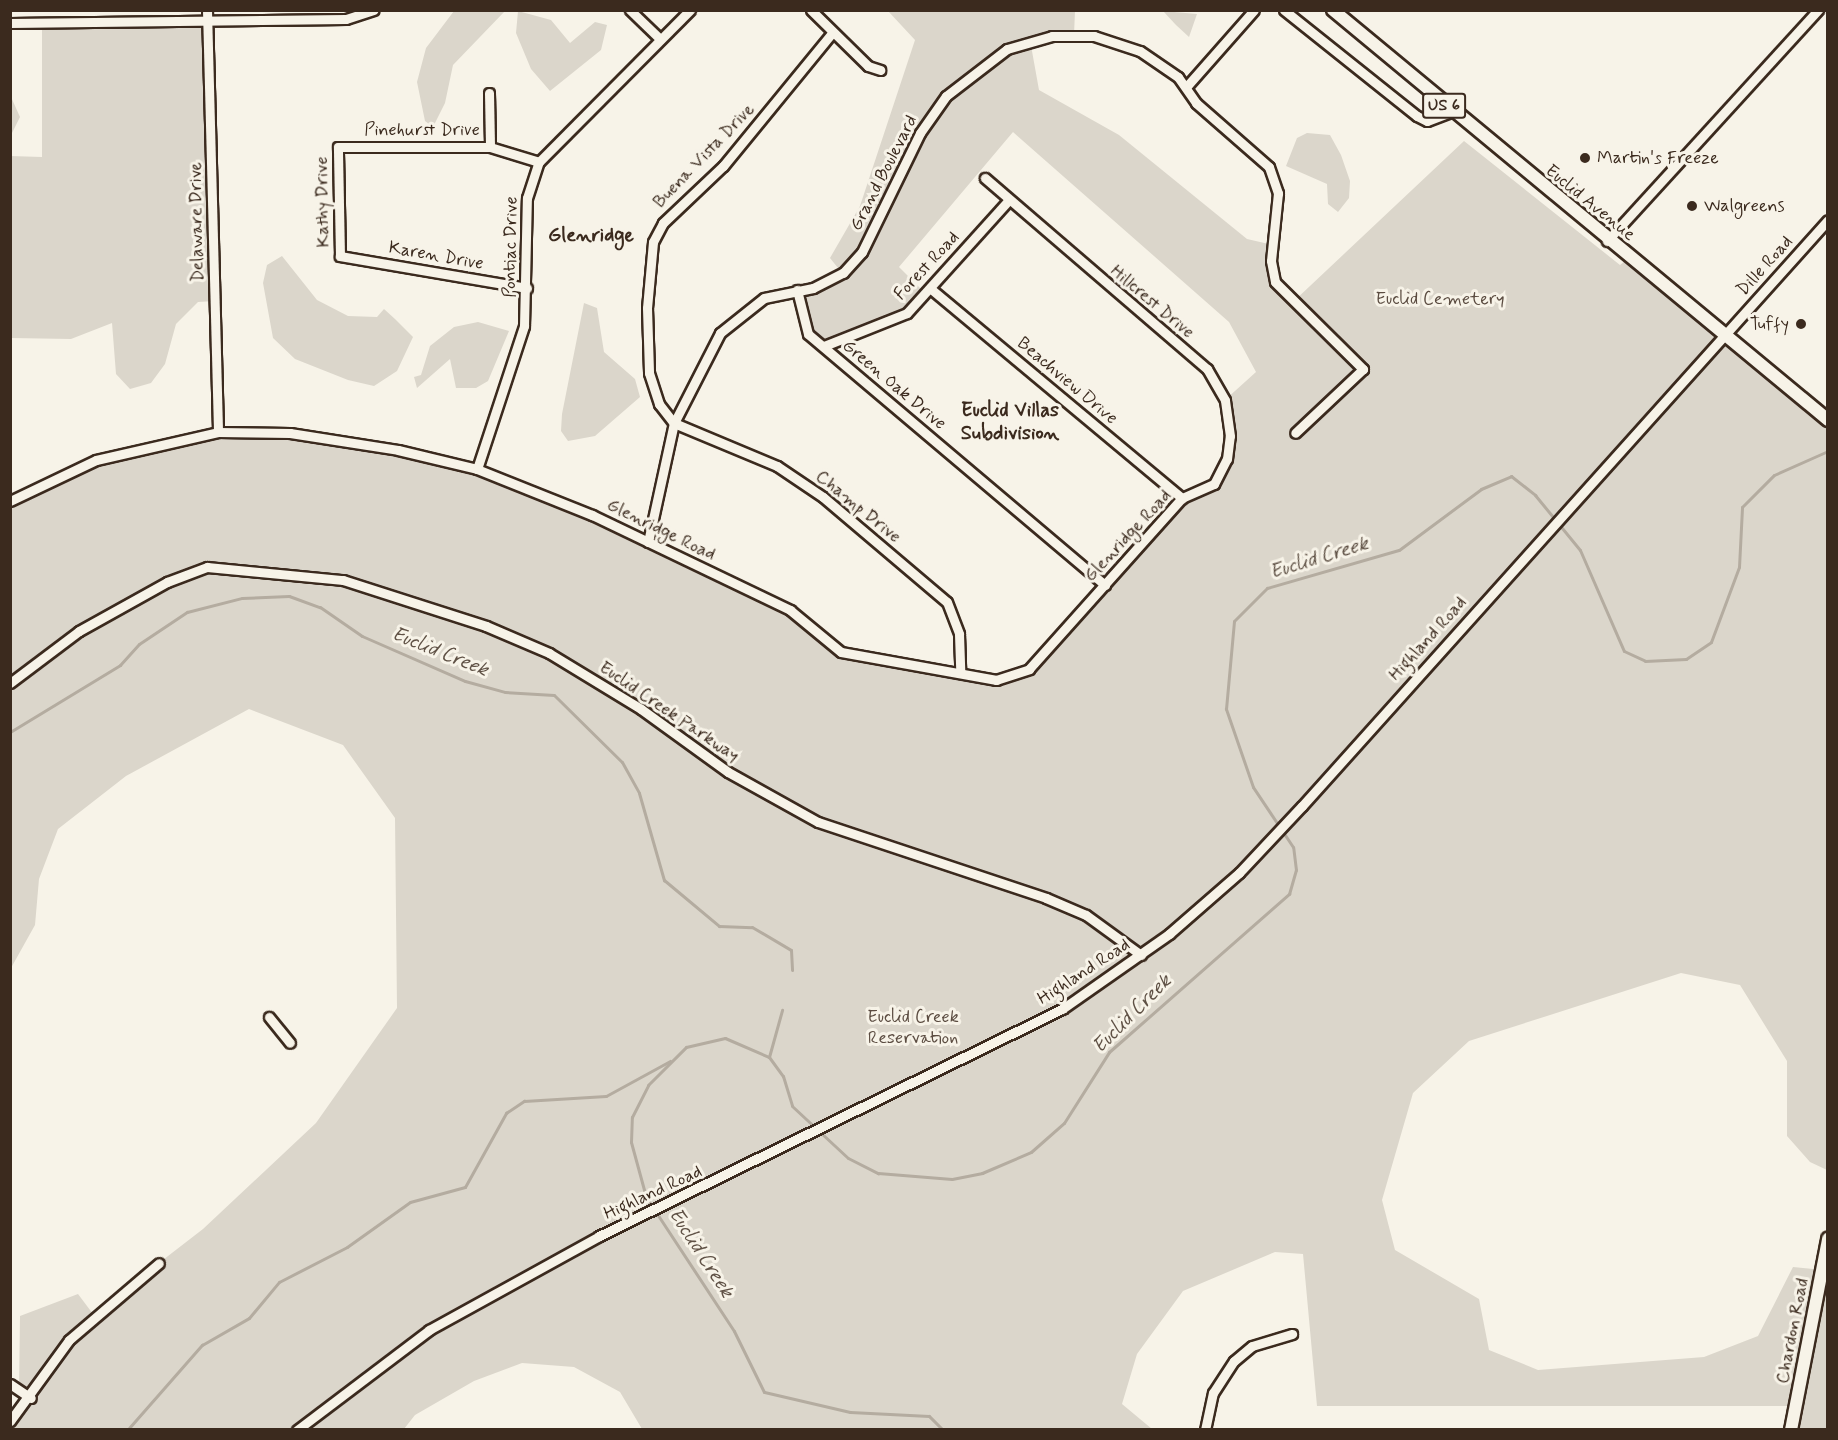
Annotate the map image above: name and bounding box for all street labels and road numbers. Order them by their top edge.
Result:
road number: US 6 [1422,93,1466,119]
street label: Buena Vista Drive [650,100,758,212]
street label: Grand Boulevard [845,111,923,235]
street label: Pinehurst Drive [364,119,480,141]
street label: Kathy Drive [311,157,335,247]
street label: Delaware Drive [185,162,209,282]
street label: Euclid Avenue [1543,162,1637,244]
street label: Pontiac Drive [499,197,523,297]
street label: Forest Road [890,227,964,305]
street label: Dille Road [1732,231,1798,301]
street label: Karen Drive [387,237,485,275]
street label: Hillcrest Drive [1106,261,1198,343]
street label: Beachview Drive [1013,333,1121,429]
street label: Green Oak Drive [838,335,950,435]
street label: Champ Drive [811,466,905,548]
street label: Glenridge Road [1080,485,1176,587]
street label: Glenridge Road [603,494,719,566]
street label: Highland Road [1385,592,1471,686]
street label: Euclid Creek Parkway [595,657,743,767]
street label: Highland Road [1034,934,1134,1010]
street label: Highland Road [600,1161,706,1225]
street label: Chardon Road [1772,1277,1814,1385]

